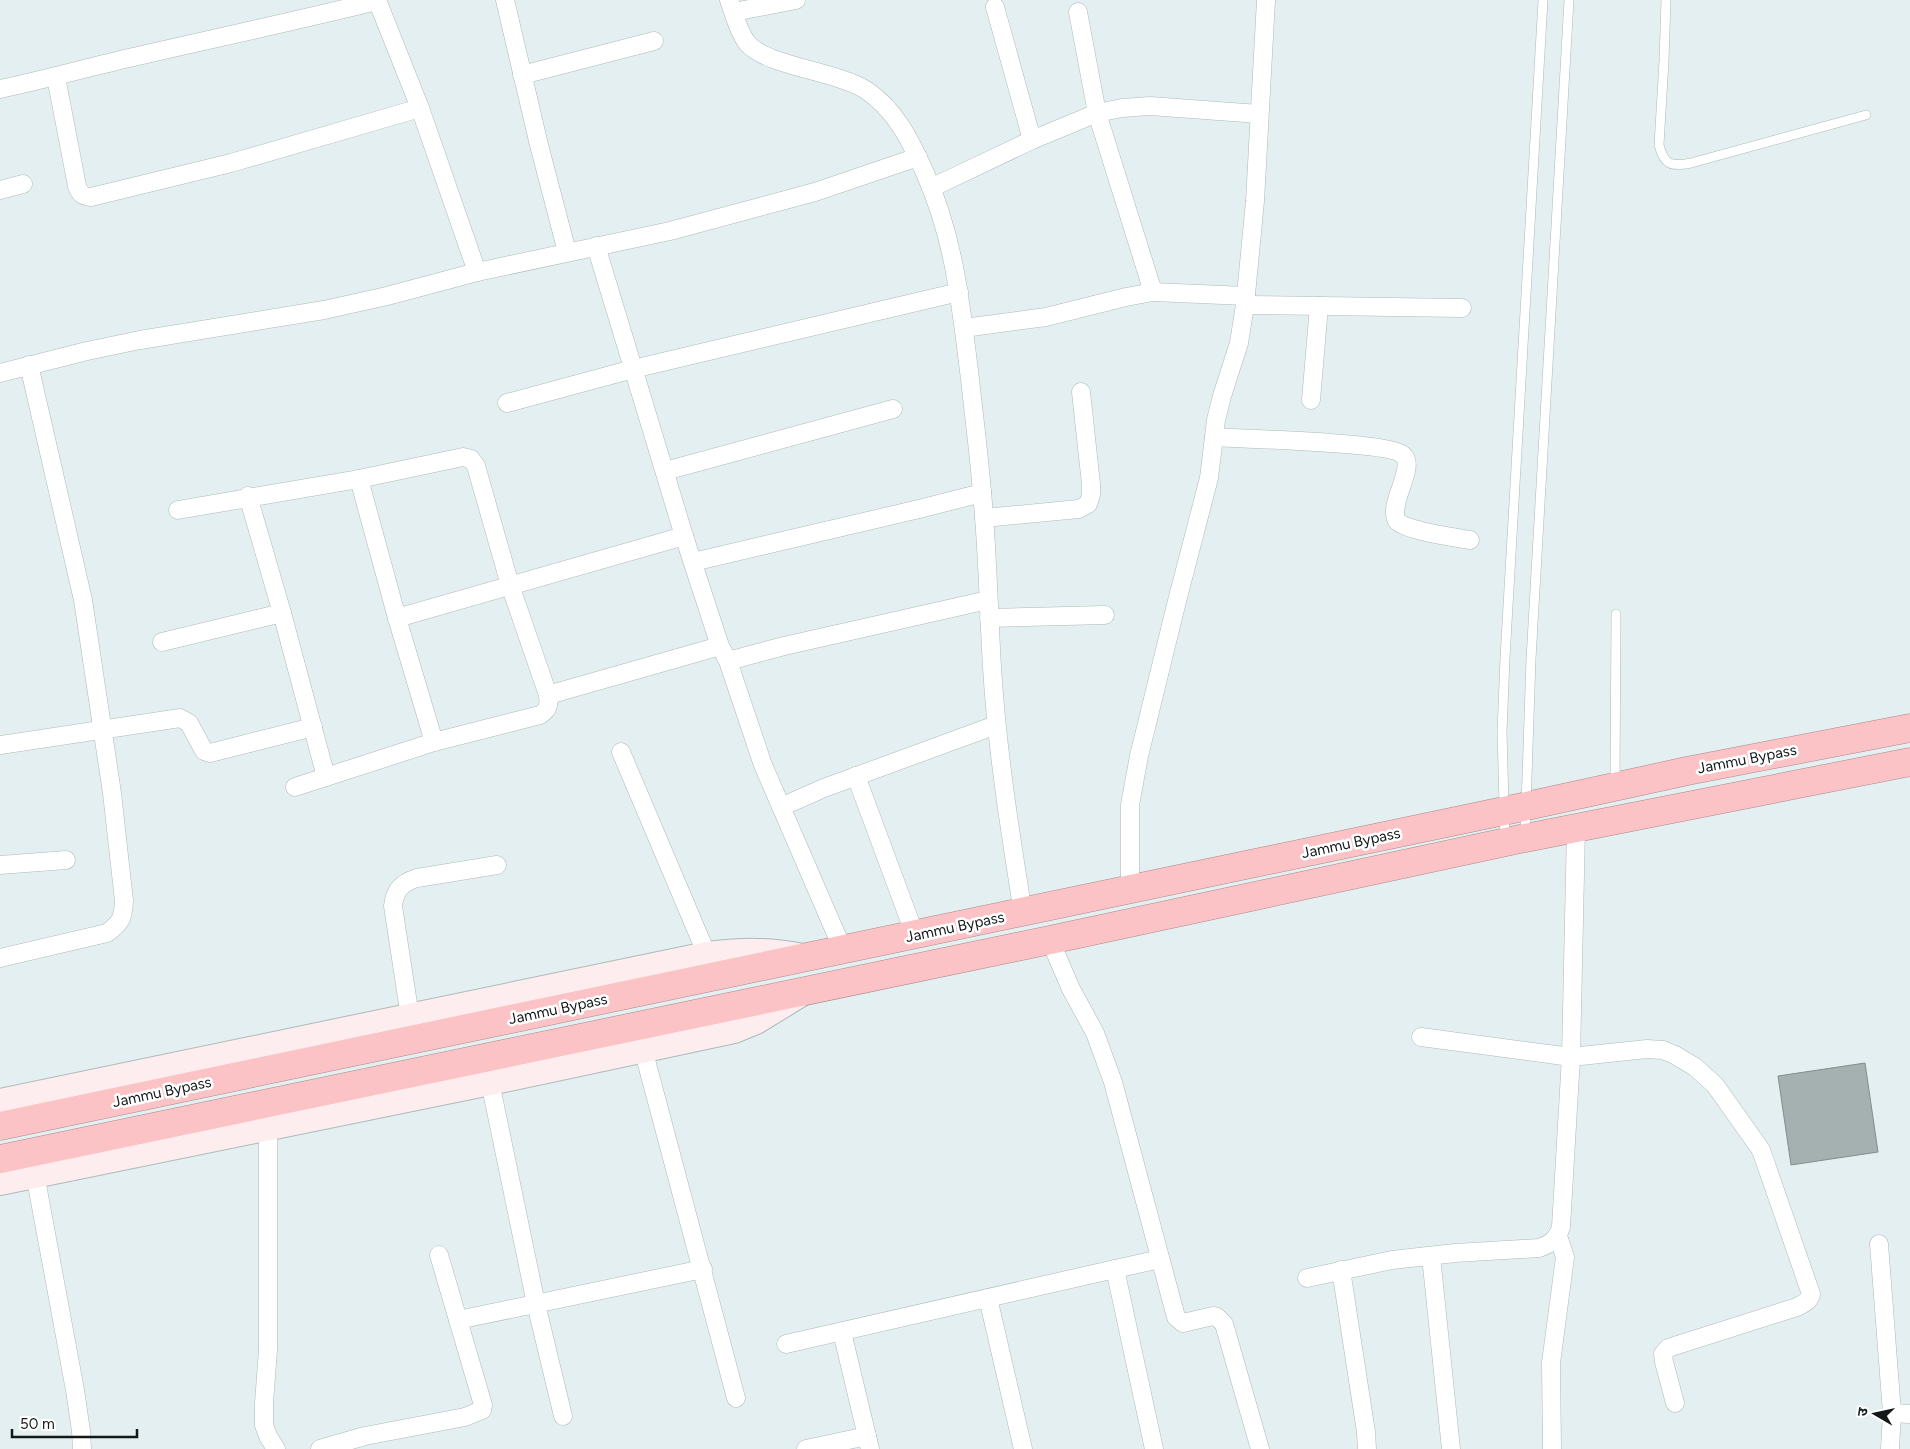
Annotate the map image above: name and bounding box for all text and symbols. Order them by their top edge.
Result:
street label: Jammu Bypass [1696,741,1798,777]
street label: Jammu Bypass [1300,824,1402,862]
street label: Jammu Bypass [904,908,1006,946]
street label: Jammu Bypass [507,990,609,1028]
street label: Jammu Bypass [111,1073,213,1111]
north arrow [1850,1389,1900,1439]
scale bar [12,1406,138,1438]
text: उ [1854,1406,1872,1417]
text: 50 m [20,1415,55,1433]

